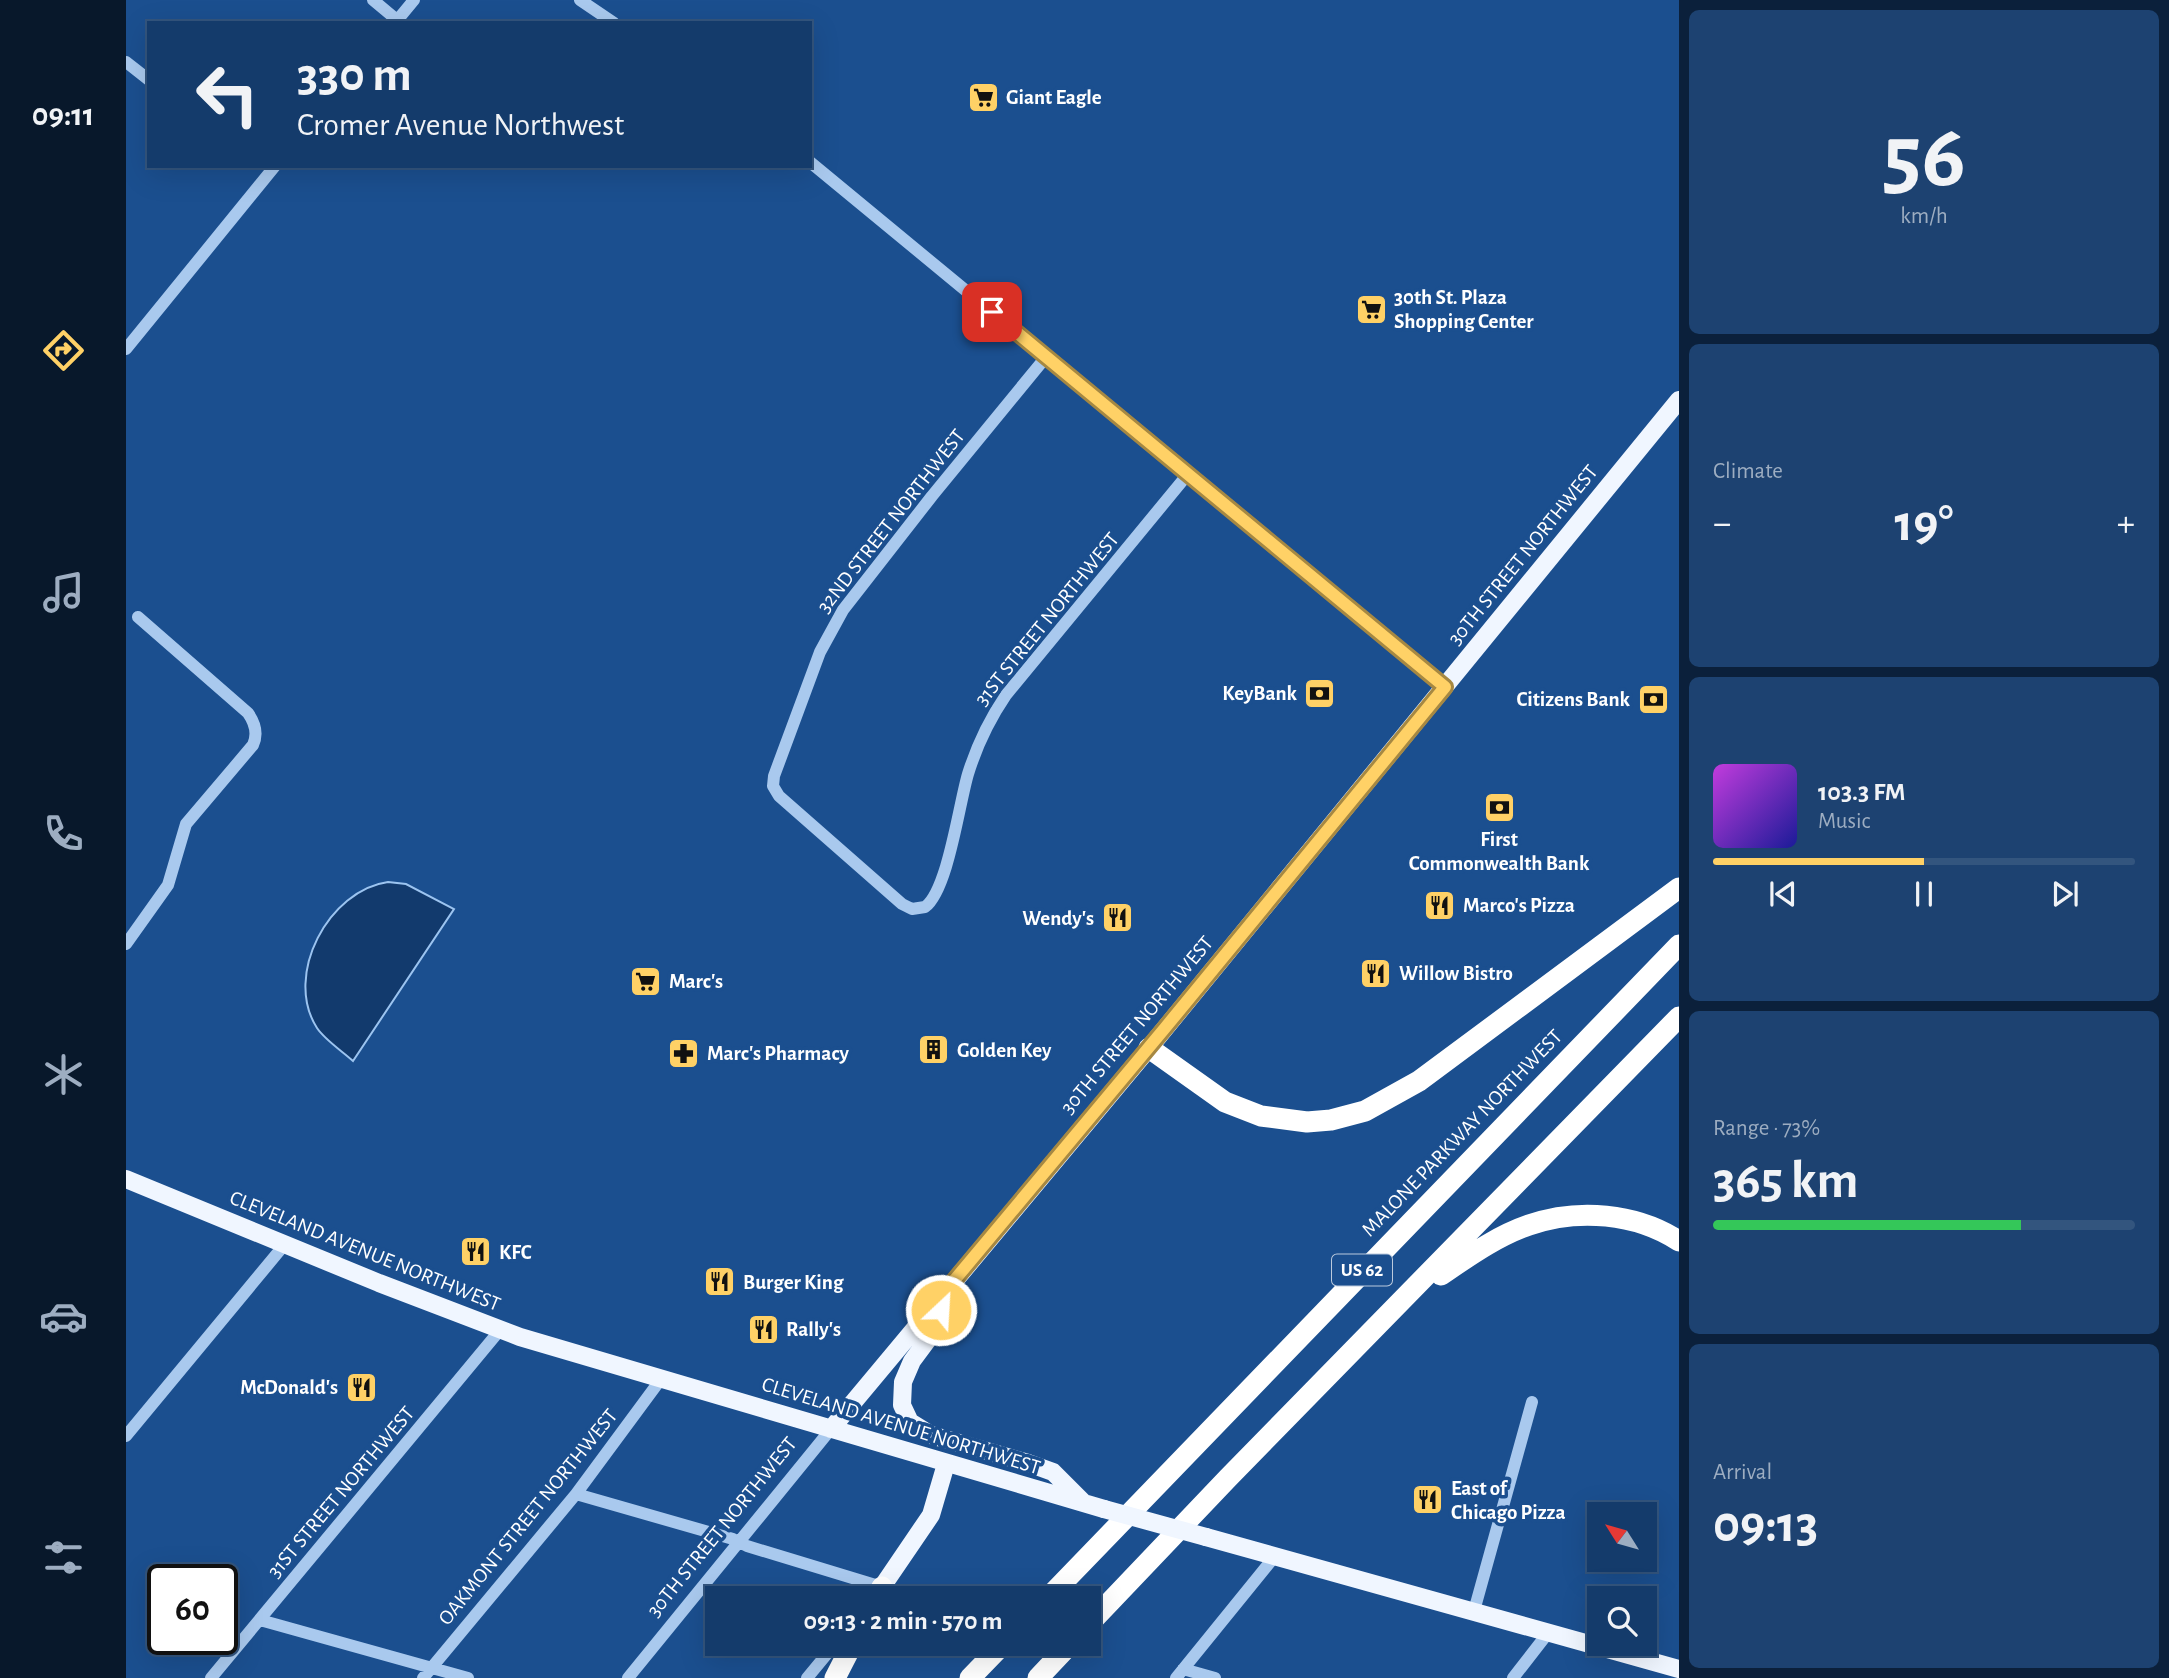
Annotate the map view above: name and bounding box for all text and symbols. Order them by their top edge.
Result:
icon: left [182,49,273,140]
text: 330 m [297,51,412,100]
supermarket icon: Giant Eagle [966,80,1000,114]
place label: Giant Eagle [1006,87,1102,108]
text: 09:11 [32,99,94,131]
text: Cromer Avenue Northwest [297,109,624,141]
text: 56 [1882,112,1966,203]
text: km/h [1900,205,1948,228]
pin [962,282,1022,342]
place label: 30th St. Plaza Shopping Center [1394,287,1534,332]
supermarket icon: 30th St. Plaza Shopping Center [1354,292,1388,326]
icon: arrive [973,293,1011,331]
icon: directions [39,326,88,375]
street label: 32ND STREET NORTHWEST [813,425,969,617]
text: Climate [1713,460,1783,483]
street label: 30TH STREET NORTHWEST [1444,461,1602,649]
text: 19° [1894,498,1954,550]
text: − [1713,505,1731,543]
text: + [2117,505,2135,543]
street label: 31ST STREET NORTHWEST [971,528,1123,710]
icon: music [39,568,88,617]
bank icon: KeyBank [1303,676,1337,710]
bank icon: Citizens Bank [1636,682,1670,716]
place label: KeyBank [1222,683,1298,704]
place label: Citizens Bank [1516,689,1631,710]
text: 103.3 FM [1818,779,1906,805]
bank icon: First Commonwealth Bank [1482,790,1516,824]
icon: phone [39,809,88,858]
text: Music [1818,810,1870,833]
place label: First Commonwealth Bank [1409,829,1590,874]
icon: previous [1764,875,1802,913]
icon: pause [1905,875,1943,913]
icon: next [2046,875,2084,913]
restaurant icon: Marco's Pizza [1423,888,1457,922]
place label: Marco's Pizza [1463,895,1575,916]
restaurant icon: Wendy's [1100,901,1134,935]
place label: Wendy's [1022,908,1094,929]
street label: 30TH STREET NORTHWEST [1057,932,1217,1118]
restaurant icon: Willow Bistro [1359,956,1393,990]
place label: Willow Bistro [1399,963,1513,984]
supermarket icon: Marc's [629,964,663,998]
place label: Marc's [669,971,723,992]
street label: MALONE PARKWAY NORTHWEST [1358,1026,1566,1240]
building icon: Golden Key [917,1033,951,1067]
pharmacy icon: Marc's Pharmacy [667,1036,701,1070]
place label: Golden Key [957,1040,1052,1061]
place label: Marc's Pharmacy [707,1043,849,1064]
icon: climate [39,1050,88,1099]
text: Range · 73% [1713,1117,1820,1140]
text: 365 km [1713,1155,1859,1207]
street label: CLEVELAND AVENUE NORTHWEST [227,1187,503,1315]
restaurant icon: KFC [459,1235,493,1269]
place label: KFC [499,1242,532,1263]
road number: US 62 [1332,1254,1392,1286]
restaurant icon: Burger King [703,1265,737,1299]
place label: Burger King [743,1272,844,1293]
position arrow [904,1273,978,1347]
icon: car [39,1292,88,1341]
restaurant icon: Rally's [746,1312,780,1346]
place label: Rally's [786,1319,841,1340]
restaurant icon: McDonald's [344,1370,378,1404]
street label: CLEVELAND AVENUE NORTHWEST [759,1374,1043,1478]
place label: McDonald's [240,1377,338,1398]
street label: 31ST STREET NORTHWEST [264,1403,418,1581]
street label: OAKMONT STREET NORTHWEST [435,1405,621,1629]
street label: 30TH STREET NORTHWEST [643,1433,801,1621]
text: Arrival [1713,1461,1772,1484]
place label: East of Chicago Pizza [1451,1478,1566,1523]
restaurant icon: East of Chicago Pizza [1411,1483,1445,1517]
text: 09:13 [1713,1499,1818,1551]
north arrow [1587,1502,1657,1572]
map controls [1587,1502,1657,1656]
icon: filters [39,1533,88,1582]
speed limit sign: 60 [147,1564,238,1655]
button: search [1587,1586,1657,1656]
text: 09:13 · 2 min · 570 m [804,1608,1002,1634]

